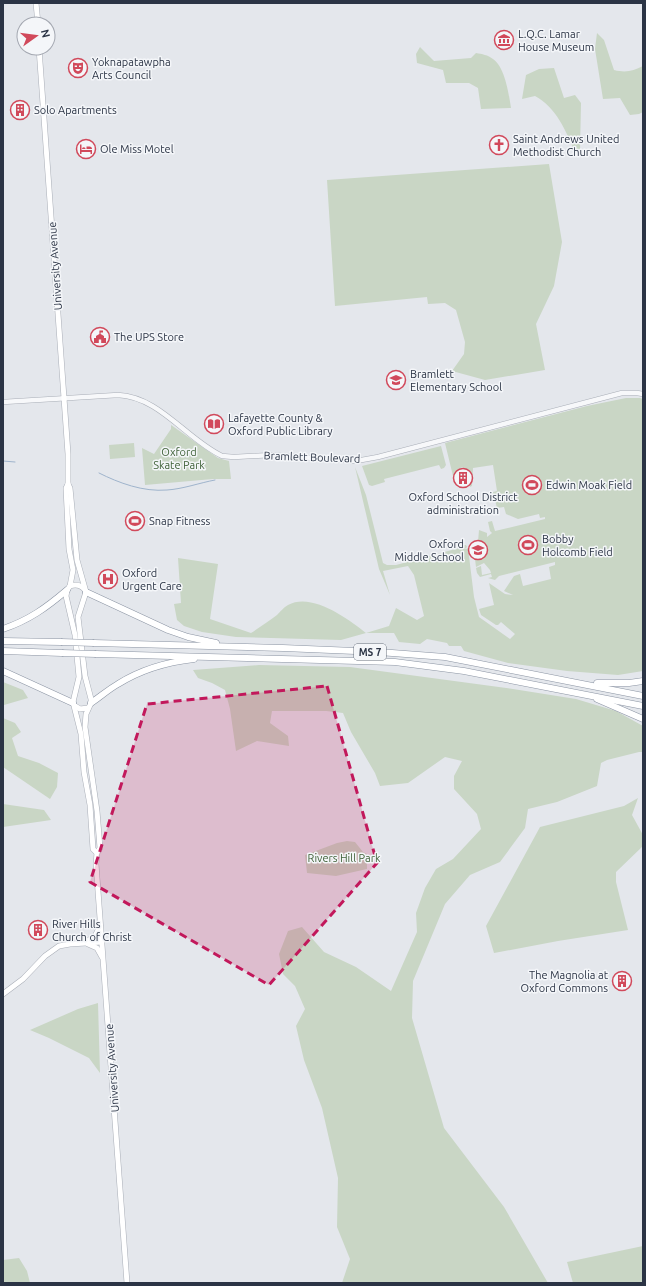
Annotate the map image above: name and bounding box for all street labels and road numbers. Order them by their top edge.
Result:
street label: University Avenue [46,221,64,311]
street label: Bramlett Boulevard [263,449,361,465]
road number: MS 7 [354,644,386,660]
street label: University Avenue [103,1023,121,1113]

